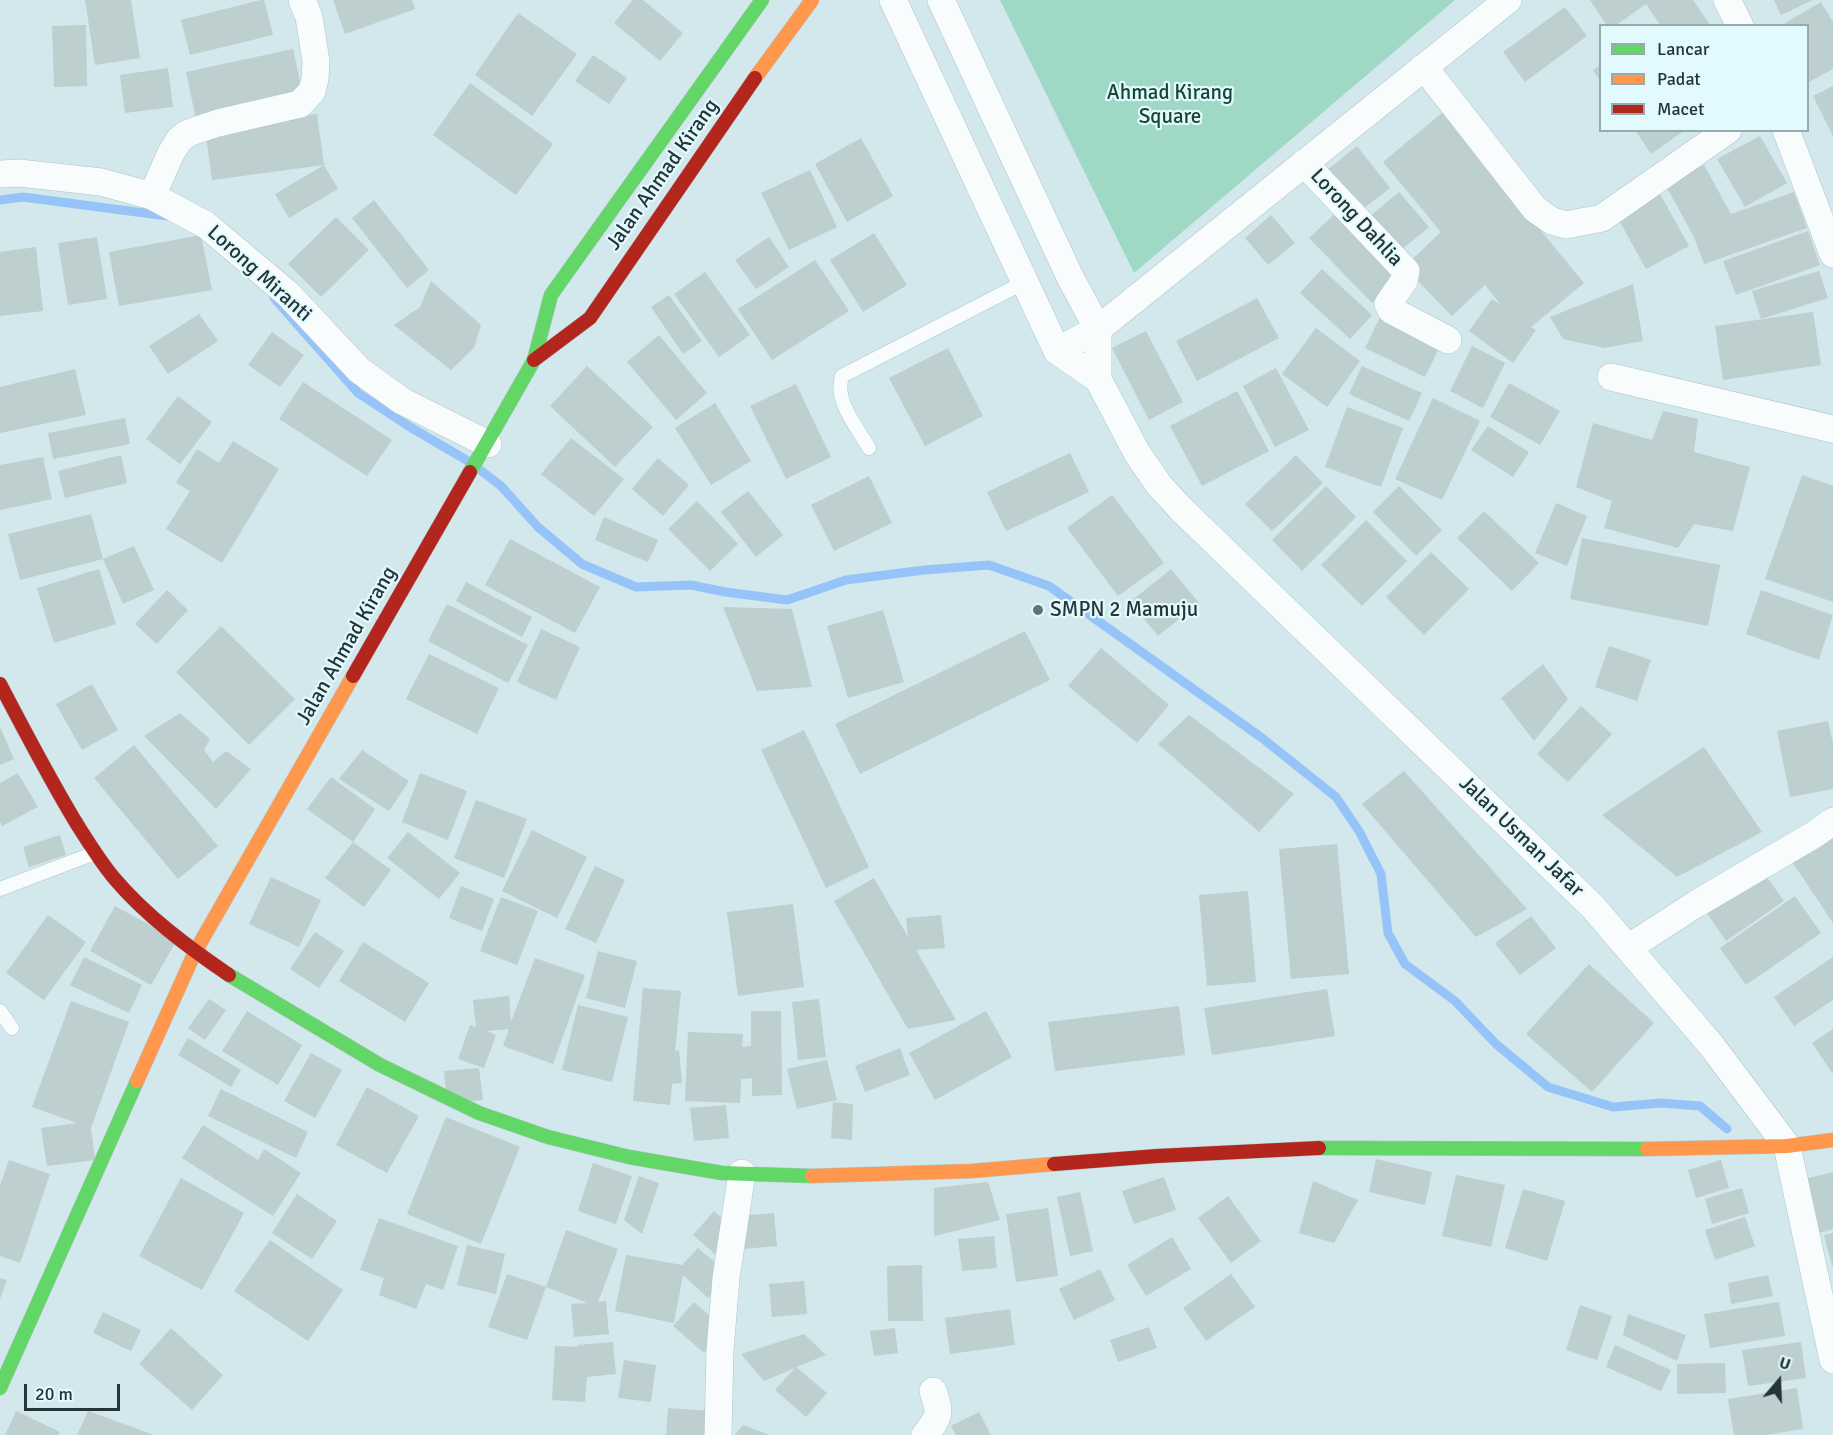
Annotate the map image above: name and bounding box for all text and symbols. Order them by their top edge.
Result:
legend [1599,24,1809,132]
text: Lancar [1657,38,1709,60]
text: Padat [1657,68,1701,90]
park label: Ahmad Kirang Square [1107,80,1233,130]
street label: Jalan Ahmad Kirang [601,95,725,255]
text: Macet [1657,98,1704,120]
street label: Lorong Dahlia [1304,164,1408,272]
street label: Lorong Miranti [201,220,317,328]
street label: Jalan Ahmad Kirang [291,562,403,730]
place label: SMPN 2 Mamuju [1050,597,1198,623]
marker: SMPN 2 Mamuju [1031,603,1045,617]
street label: Jalan Usman Jafar [1453,771,1589,903]
north arrow [1749,1351,1809,1411]
text: U [1777,1353,1793,1375]
scale bar [27,1372,123,1410]
text: 20 m [35,1383,73,1405]

